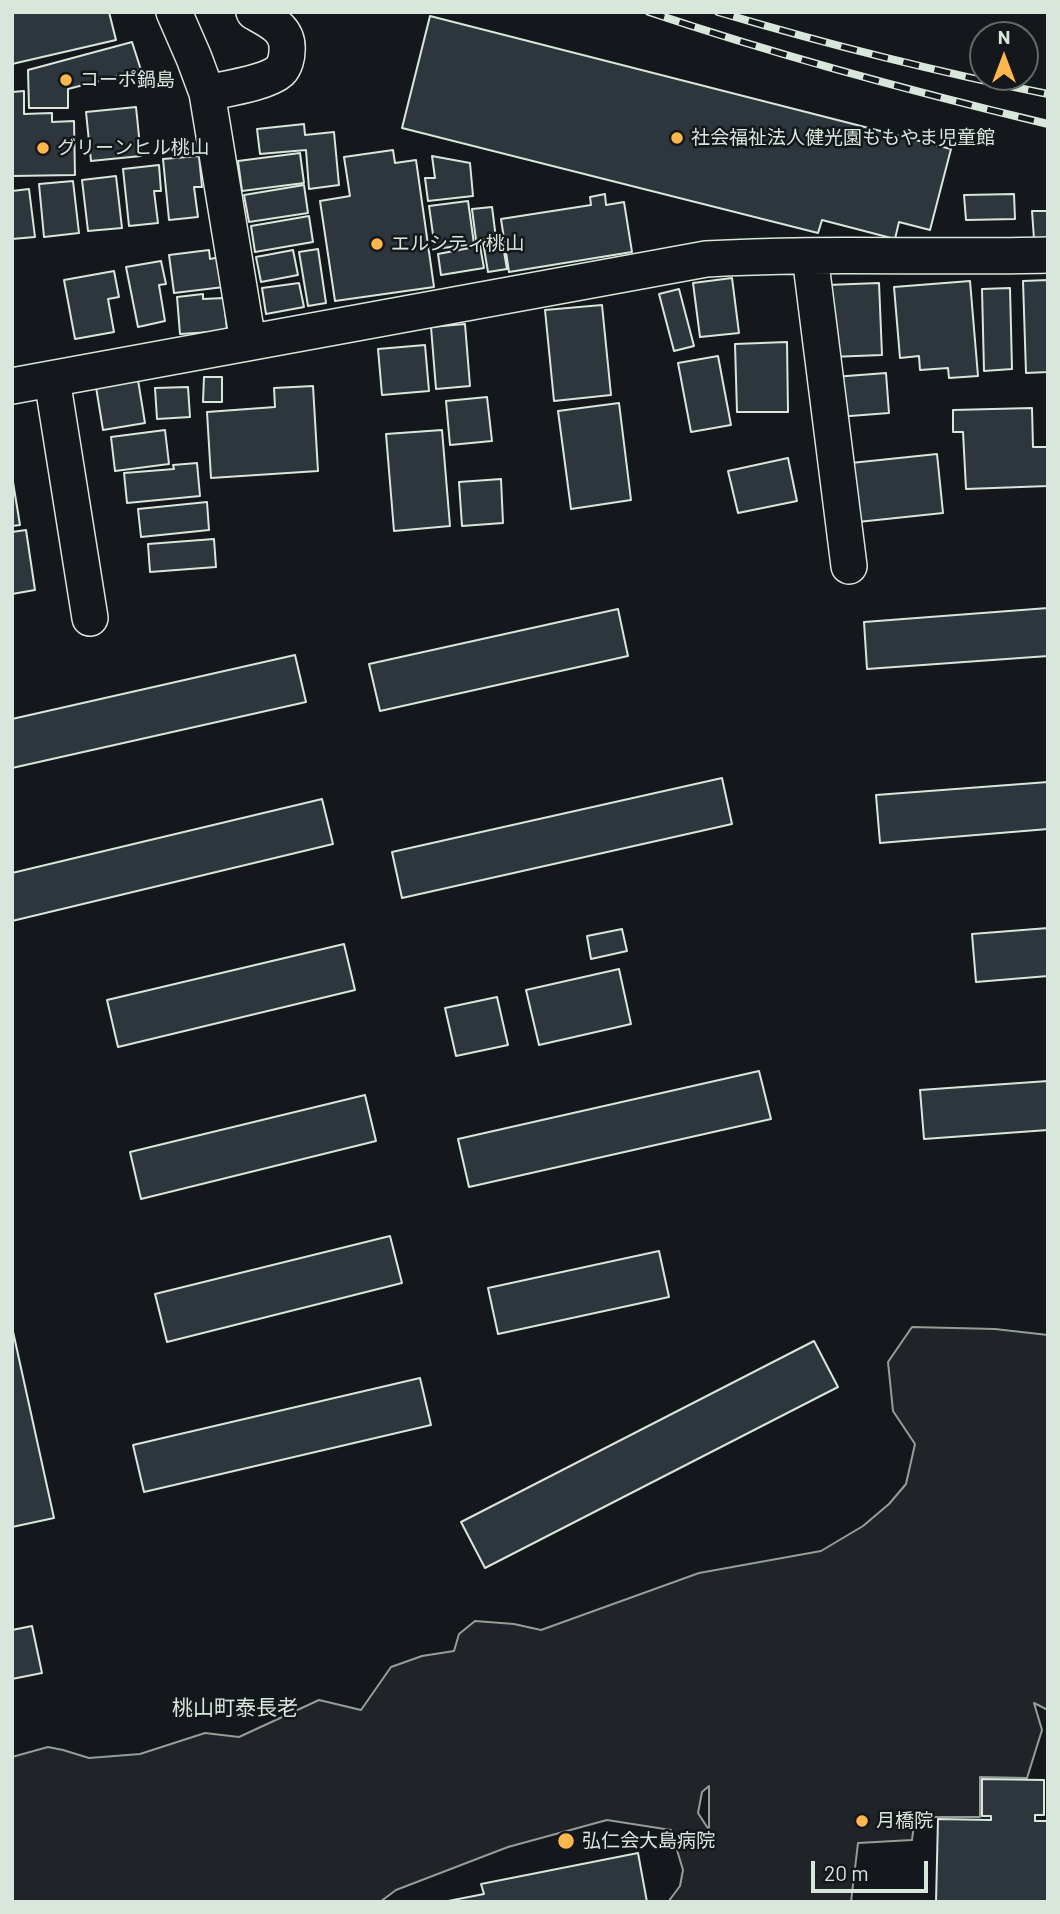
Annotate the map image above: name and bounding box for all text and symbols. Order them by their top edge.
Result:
north arrow [969,21,1039,91]
text: N [998,25,1010,48]
place label: コーポ鍋島 [80,69,175,91]
marker: コーポ鍋島 [58,72,74,88]
place label: 社会福祉法人健光園ももやま児童館 [691,127,995,149]
marker: 社会福祉法人健光園ももやま児童館 [669,130,685,146]
place label: グリーンヒル桃山 [57,137,209,159]
marker: グリーンヒル桃山 [35,140,51,156]
place label: エルシティ桃山 [391,233,524,255]
marker: エルシティ桃山 [369,236,385,252]
district label: 桃山町泰長老 [172,1695,298,1721]
place label: 月橋院 [876,1810,933,1832]
marker: 月橋院 [854,1813,870,1829]
place label: 弘仁会大島病院 [582,1830,715,1852]
marker: 弘仁会大島病院 [556,1831,576,1851]
scale bar [815,1848,932,1892]
text: 20 m [824,1860,869,1885]

